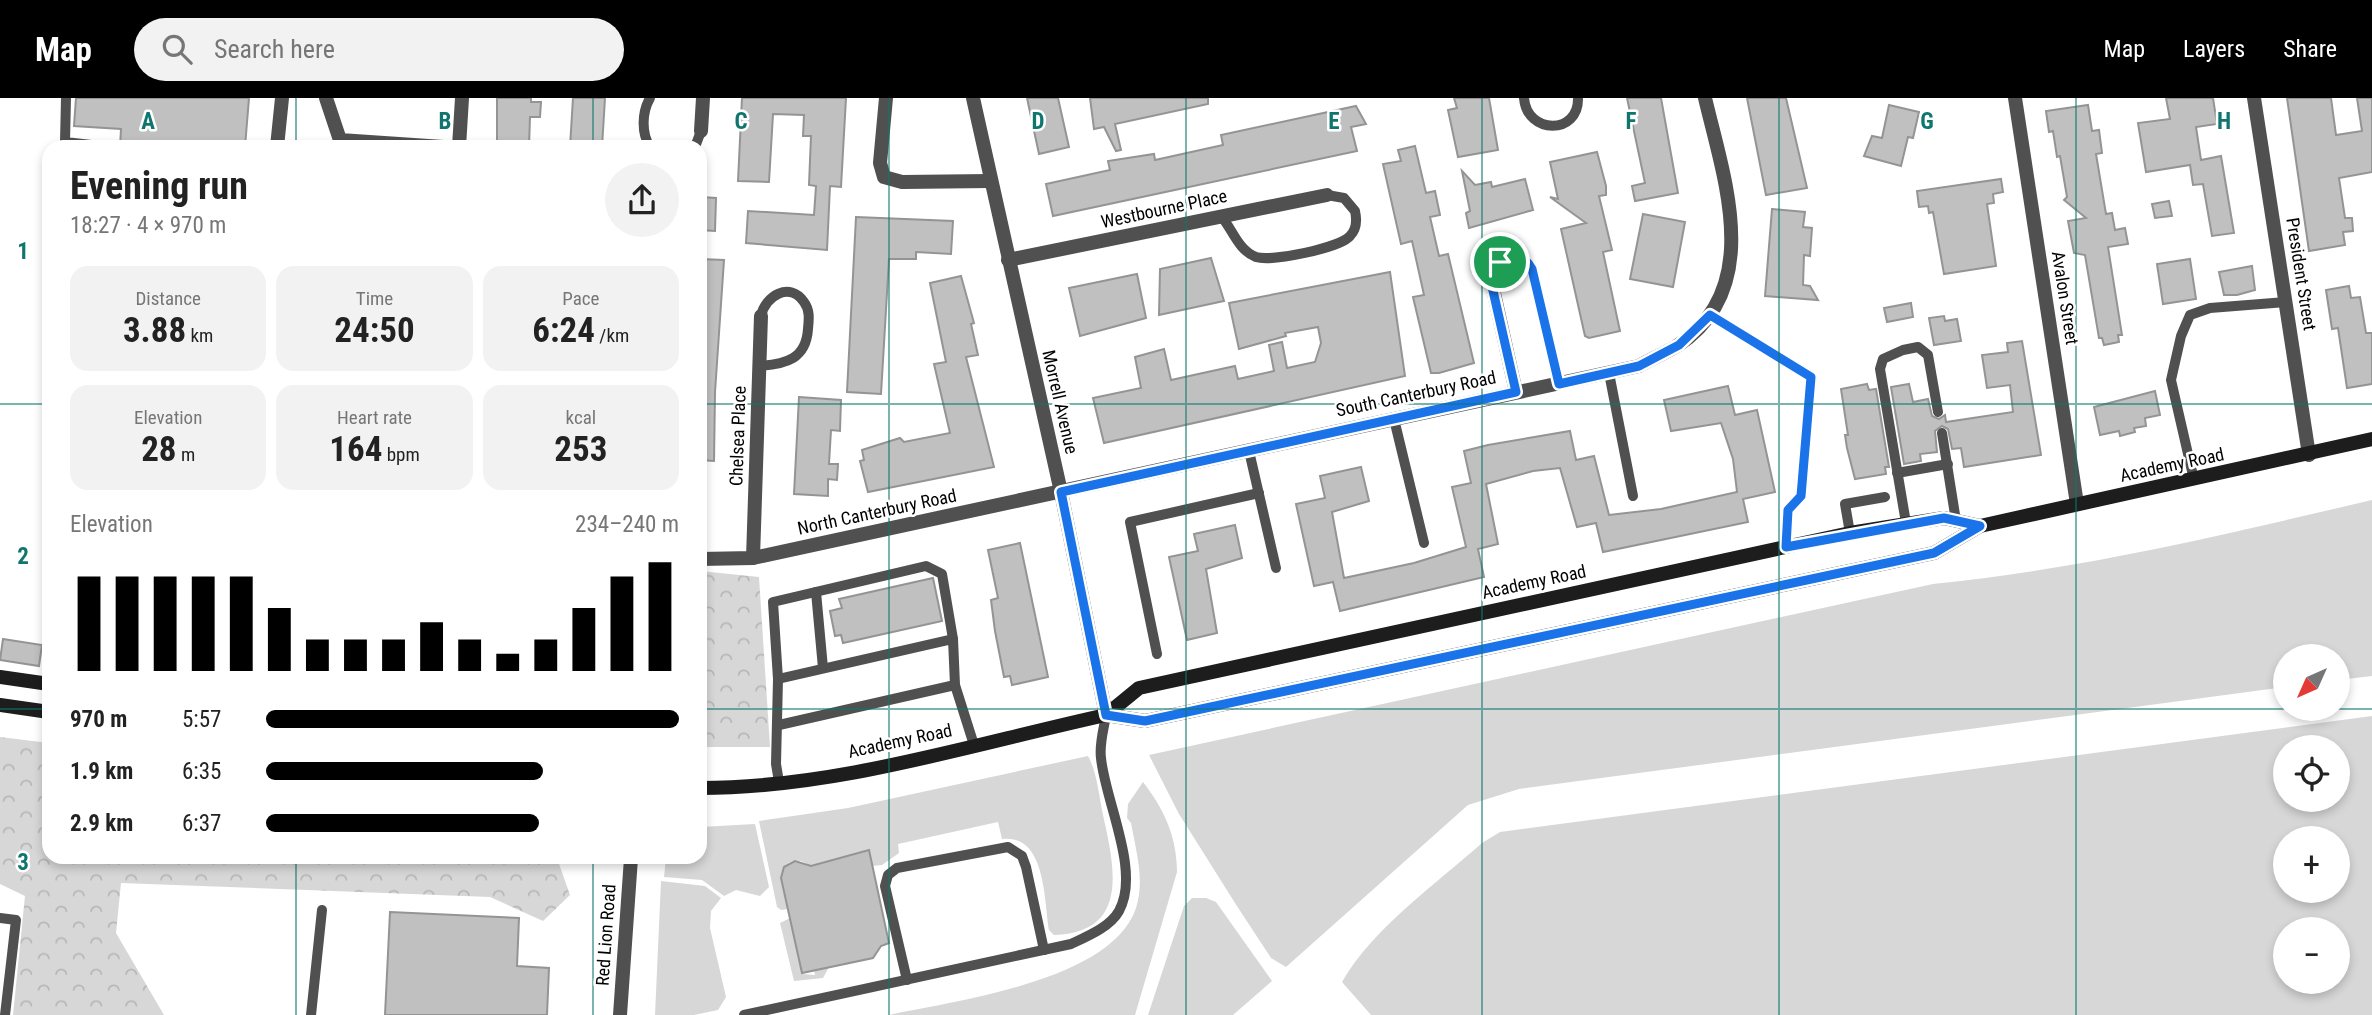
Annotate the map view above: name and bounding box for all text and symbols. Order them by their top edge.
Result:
search box [134,18,624,81]
text: Map [35,30,92,69]
icon: search [158,30,196,68]
text: Search here [214,34,335,64]
text: Map [2104,35,2145,63]
text: Layers [2183,35,2245,63]
text: Share [2283,35,2337,63]
text: A [141,108,155,135]
text: B [439,108,451,135]
text: C [734,108,748,135]
text: D [1032,108,1045,135]
text: E [1328,108,1340,135]
text: F [1626,108,1637,135]
text: G [1920,108,1934,135]
text: H [2217,108,2231,135]
button: share [605,163,679,237]
text: Evening run [70,164,248,208]
street label: Westbourne Place [1099,185,1229,232]
text: 18:27 · 4 × 970 m [70,212,226,239]
street label: President Street [2282,216,2321,332]
pin [1470,232,1530,292]
text: 1 [17,238,29,265]
icon: arrive [1481,243,1519,281]
street label: Avalon Street [2048,250,2083,346]
text: Distance [135,287,201,310]
text: Time [356,287,393,310]
text: Pace [562,287,599,310]
text: 3.88 [123,310,186,351]
text: 24:50 [334,310,415,351]
text: 6:24 [532,310,595,351]
text: km [186,324,213,347]
text: /km [595,324,629,347]
street label: Morrell Avenue [1038,348,1083,456]
street label: South Canterbury Road [1334,366,1498,421]
street label: Chelsea Place [725,385,750,486]
text: Elevation [134,406,202,429]
text: Heart rate [337,406,412,429]
text: kcal [566,406,596,429]
text: 28 [141,429,177,470]
text: 164 [329,429,382,470]
text: 253 [554,429,607,470]
text: m [177,443,195,466]
text: bpm [382,443,420,466]
street label: Academy Road [2118,443,2226,486]
street label: North Canterbury Road [795,484,958,539]
text: Elevation [70,511,153,538]
text: 234–240 m [575,511,679,538]
text: 2 [17,543,29,570]
street label: Academy Road [1480,560,1588,603]
north arrow [2273,644,2350,721]
map controls [2273,644,2350,994]
text: 970 m [70,706,127,733]
text: 5:57 [182,706,221,733]
street label: Academy Road [846,719,954,762]
button: locate [2273,735,2350,812]
text: 1.9 km [70,758,133,785]
text: 6:35 [182,758,221,785]
text: 2.9 km [70,810,133,837]
text: 6:37 [182,810,221,837]
button: + [2273,826,2350,903]
text: 3 [17,849,29,876]
street label: Red Lion Road [591,883,620,986]
button: − [2273,917,2350,994]

